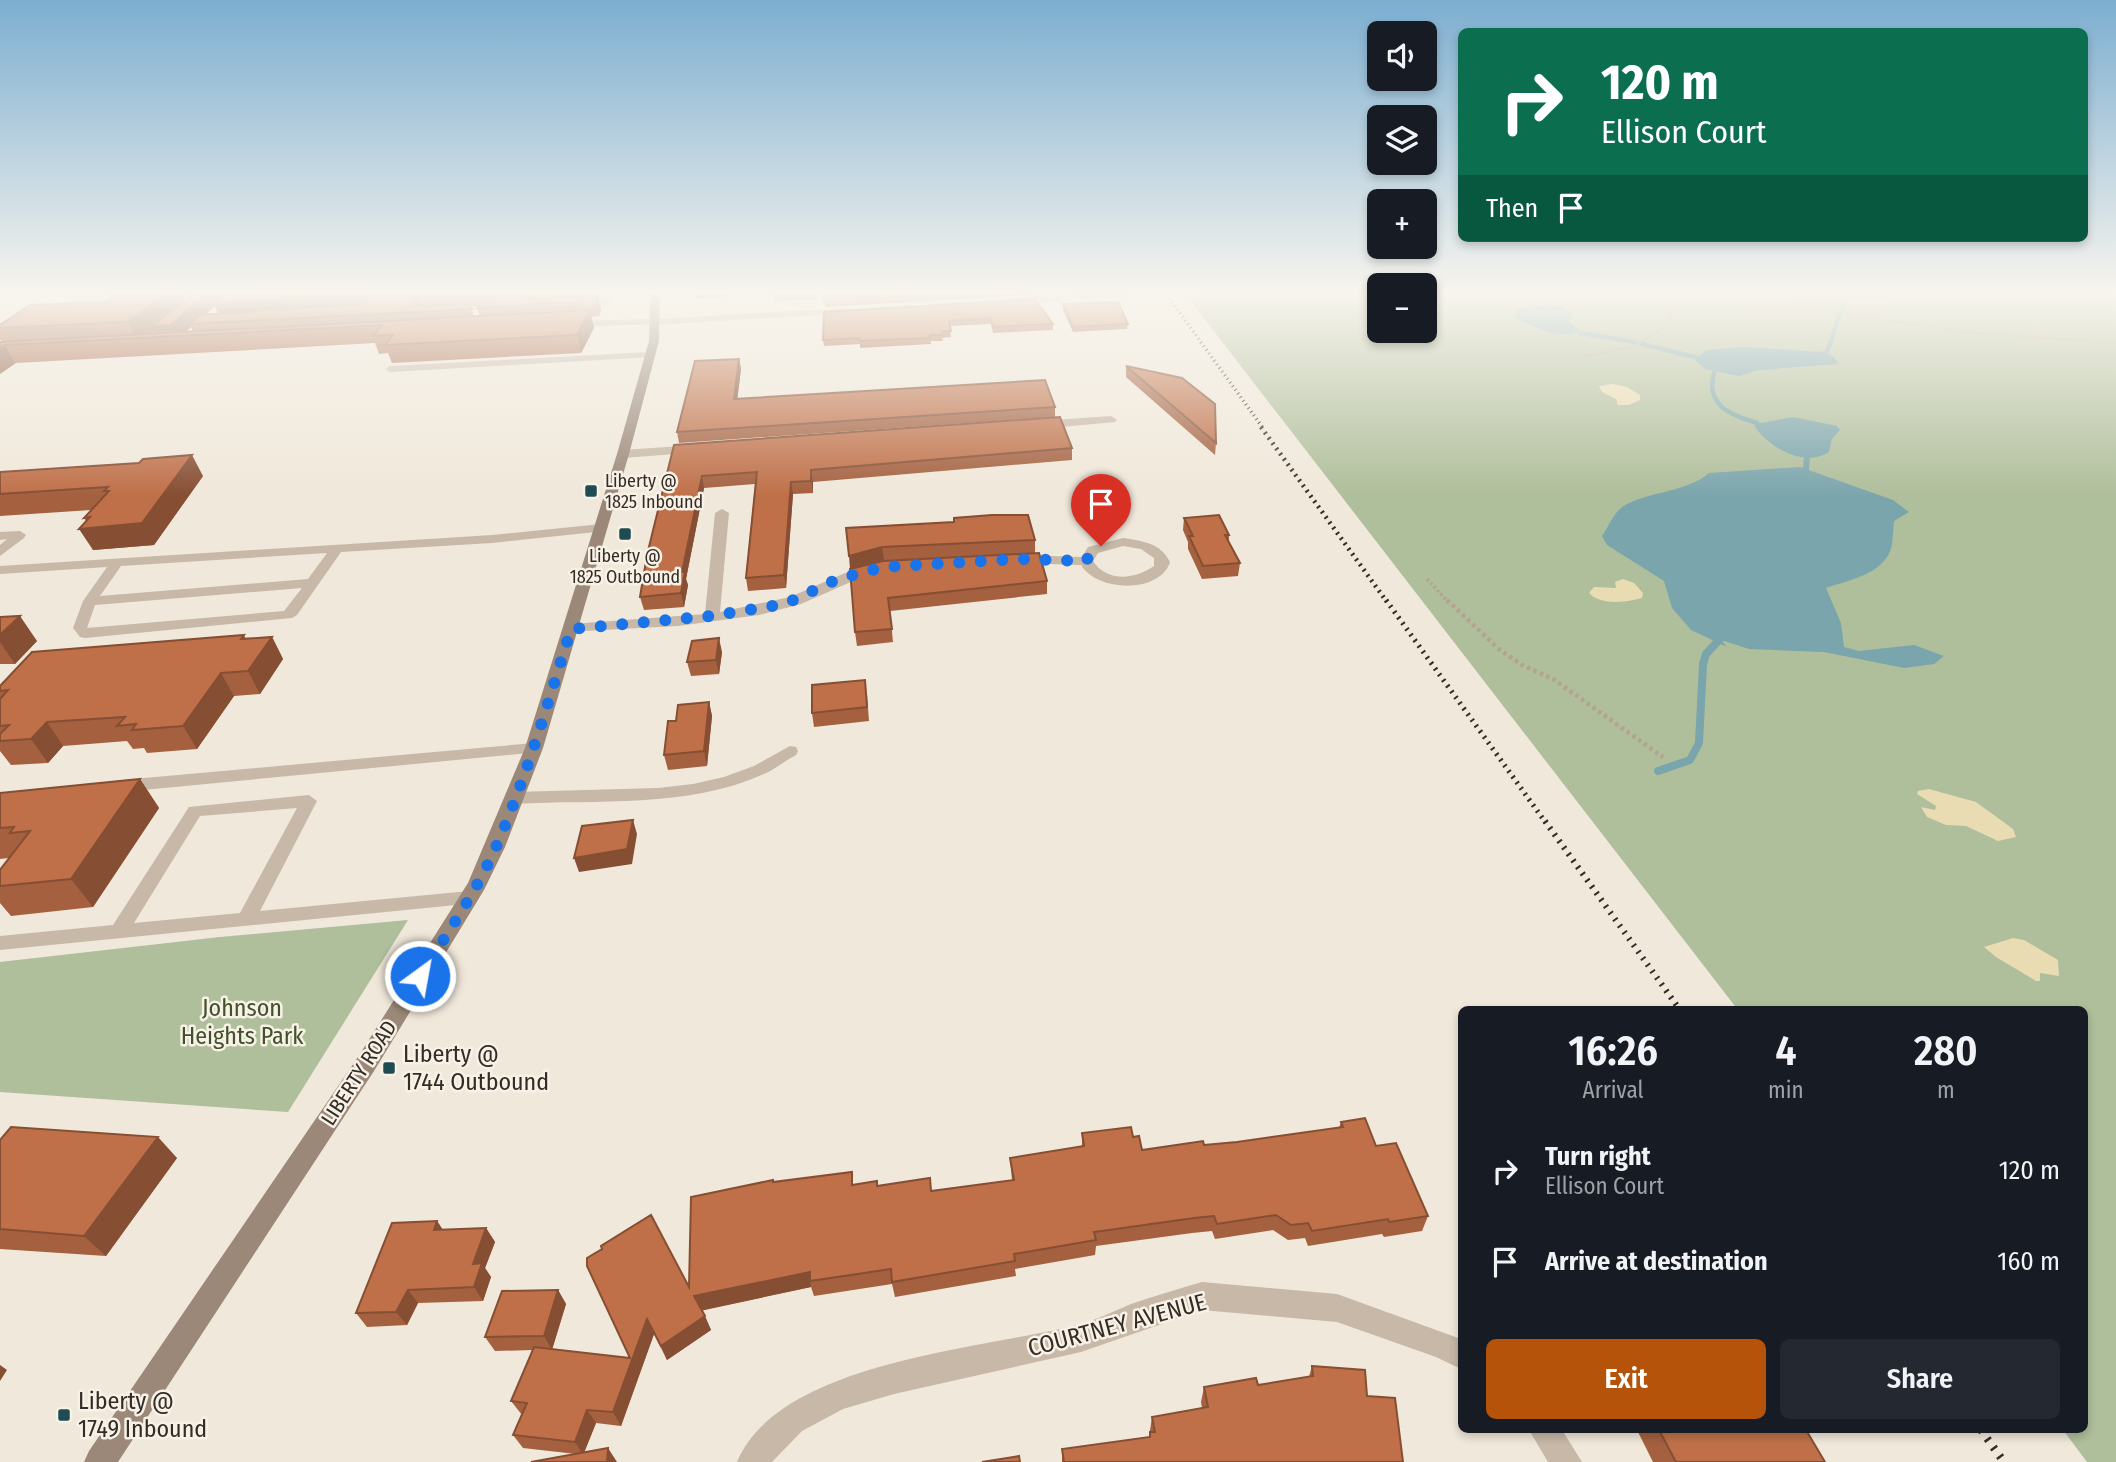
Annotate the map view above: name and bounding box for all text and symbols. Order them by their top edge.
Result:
map controls [1367,21,1437,343]
button: sound [1367,21,1437,91]
text: 120 m [1601,53,1719,112]
icon: right [1486,56,1577,147]
button: layers [1367,105,1437,175]
text: Ellison Court [1601,113,1766,151]
button: + [1367,189,1437,259]
icon: arrive [1552,189,1590,227]
text: Then [1486,193,1538,224]
button: − [1367,273,1437,343]
place label: Liberty @ 1825 Inbound [605,470,703,513]
pin [1071,474,1131,546]
marker: Liberty @ 1825 Inbound [583,483,599,499]
icon: arrive [1082,485,1120,523]
marker: Liberty @ 1825 Outbound [617,526,633,542]
place label: Liberty @ 1825 Outbound [570,545,680,588]
position arrow [383,939,457,1013]
park label: Johnson Heights Park [181,994,304,1050]
street label: LIBERTY ROAD [315,1016,403,1130]
text: 16:26 [1568,1026,1658,1076]
text: 4 [1775,1026,1797,1076]
text: 280 [1914,1026,1978,1076]
place label: Liberty @ 1744 Outbound [403,1040,549,1096]
marker: Liberty @ 1744 Outbound [381,1060,397,1076]
text: Arrival [1583,1076,1644,1104]
text: min [1768,1076,1804,1104]
text: m [1937,1076,1955,1104]
text: Turn right [1545,1141,1651,1172]
icon: right [1486,1152,1524,1190]
text: 120 m [1999,1155,2060,1186]
text: Ellison Court [1545,1172,1664,1200]
icon: arrive [1486,1243,1524,1281]
text: Arrive at destination [1545,1246,1768,1277]
text: 160 m [1997,1246,2060,1277]
street label: COURTNEY AVENUE [1025,1288,1209,1362]
button: Exit [1486,1339,1766,1419]
button: Share [1780,1339,2060,1419]
place label: Liberty @ 1749 Inbound [78,1387,207,1443]
marker: Liberty @ 1749 Inbound [56,1407,72,1423]

